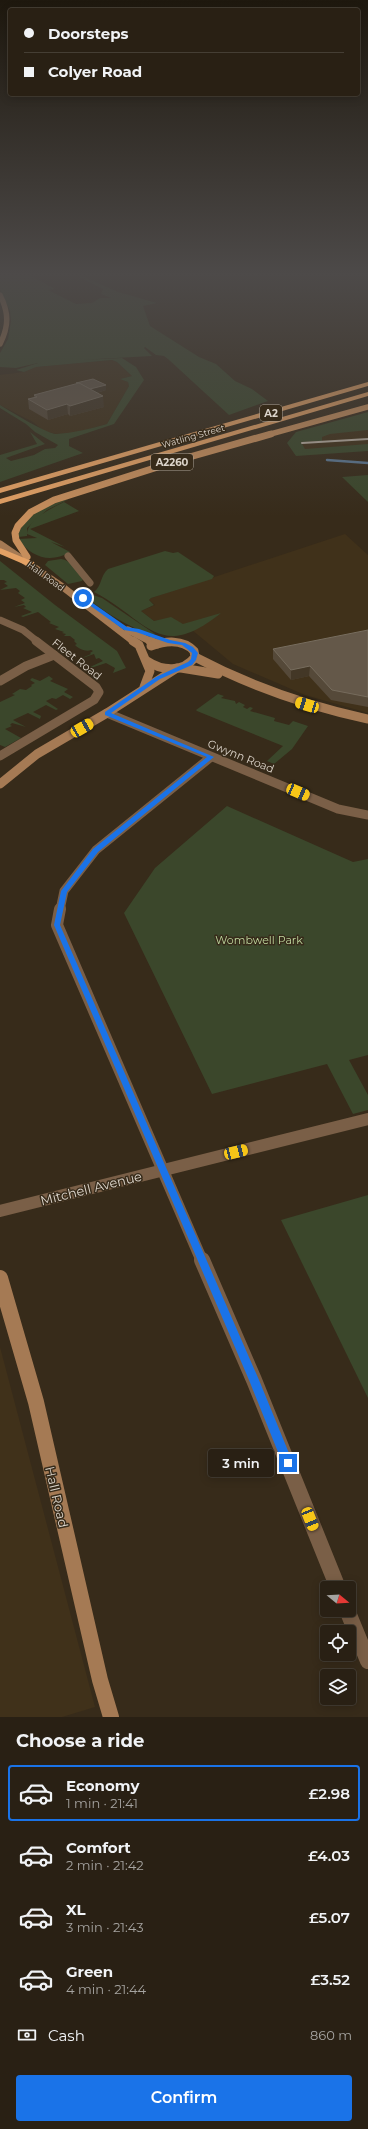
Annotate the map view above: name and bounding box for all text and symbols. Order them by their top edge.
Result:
text: Doorsteps [48,24,129,43]
text: Colyer Road [48,62,142,81]
road number: A2 [260,405,282,421]
street label: Watling Street [160,422,226,450]
road number: A2260 [151,454,193,470]
street label: Hall Road [25,559,67,593]
route start [74,589,92,607]
street label: Fleet Road [49,635,105,683]
car [294,696,320,714]
car [69,717,95,739]
street label: Gwynn Road [206,736,276,776]
car [285,782,311,802]
park label: Wombwell Park [215,933,303,947]
car [223,1143,249,1161]
street label: Mitchell Avenue [39,1168,144,1208]
callout: 3 min [208,1449,274,1477]
route end [279,1454,297,1472]
text: 3 min [222,1455,260,1471]
street label: Hall Road [42,1465,72,1529]
car [300,1506,320,1532]
north arrow [320,1581,356,1617]
map controls [320,1581,356,1705]
button: locate [320,1625,356,1661]
button: layers [320,1669,356,1705]
text: Choose a ride [16,1730,144,1752]
icon: car [18,1775,54,1811]
text: Economy [66,1776,139,1795]
text: £2.98 [309,1784,350,1803]
text: 1 min · 21:41 [66,1795,138,1811]
icon: car [18,1837,54,1873]
text: Comfort [66,1838,131,1857]
text: £4.03 [308,1846,350,1865]
text: 2 min · 21:42 [66,1857,144,1873]
icon: car [18,1899,54,1935]
text: XL [66,1900,85,1919]
text: £5.07 [309,1908,350,1927]
text: 3 min · 21:43 [66,1919,143,1935]
icon: car [18,1961,54,1997]
text: Green [66,1962,113,1981]
text: £3.52 [310,1970,350,1989]
text: 4 min · 21:44 [66,1981,146,1997]
icon: cash [16,2024,38,2046]
text: Cash [48,2026,85,2045]
text: 860 m [310,2027,352,2043]
button: Confirm [16,2075,352,2121]

